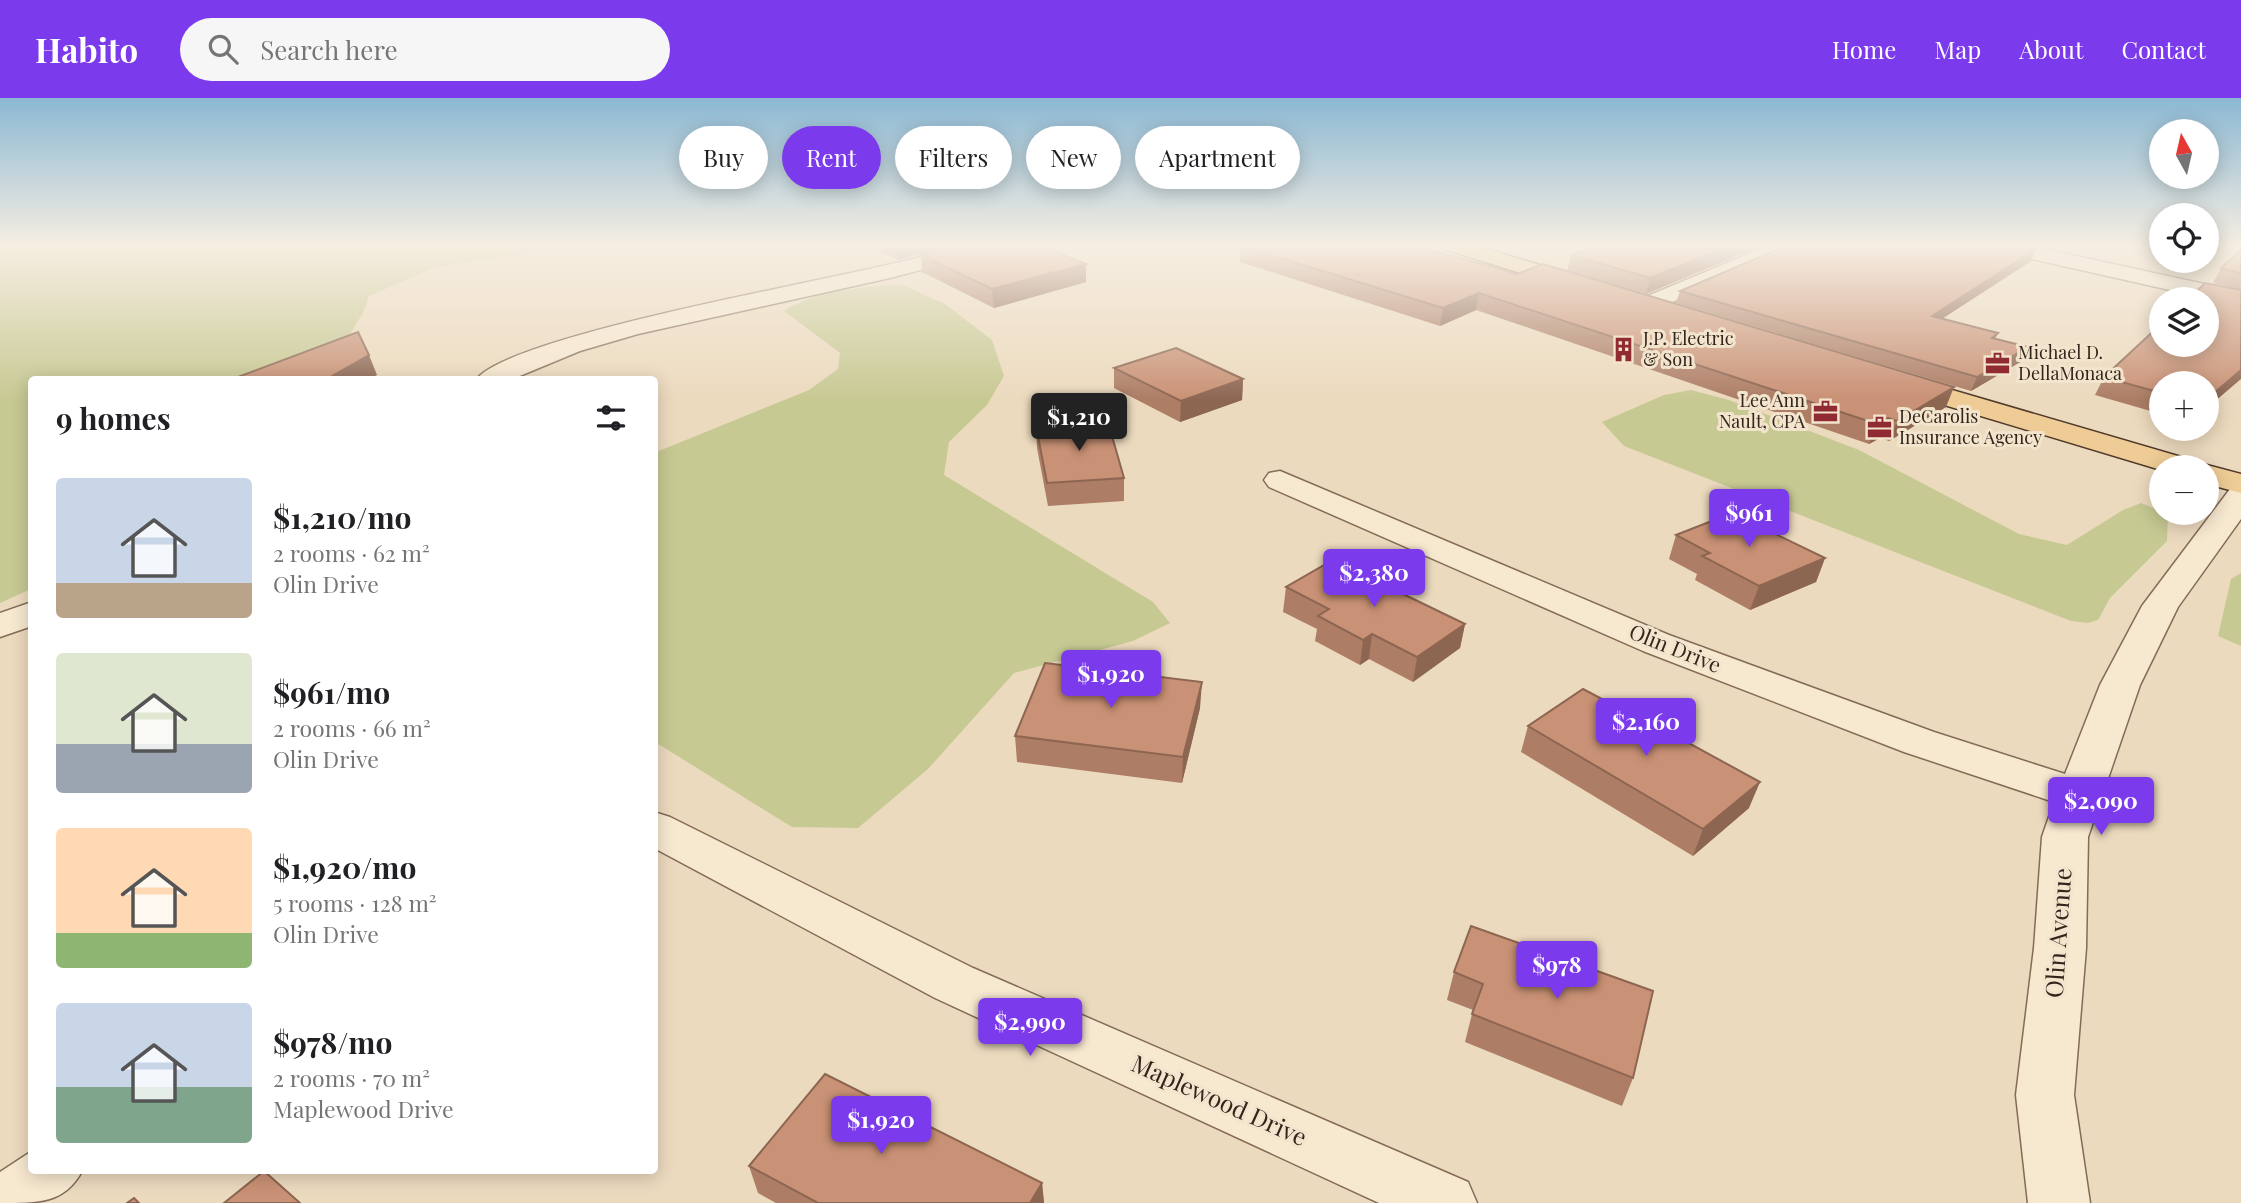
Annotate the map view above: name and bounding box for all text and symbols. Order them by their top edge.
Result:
search box [180,18,670,81]
text: Habito [35,27,138,71]
icon: search [204,30,242,68]
text: Search here [260,32,398,67]
text: Home [1832,33,1896,65]
text: Map [1934,33,1981,65]
text: About [2019,33,2083,65]
text: Contact [2121,33,2206,65]
north arrow [2149,119,2219,189]
map controls [2149,119,2219,525]
chip: Buy [679,126,768,189]
chip: Rent [782,126,881,189]
chip: Filters [895,126,1012,189]
chip: New [1026,126,1121,189]
chip: Apartment [1135,126,1300,189]
button: locate [2149,203,2219,273]
button: layers [2149,287,2219,357]
place label: J.P. Electric & Son [1642,326,1734,371]
building icon: J.P. Electric & Son [1609,335,1637,363]
place label: Michael D. DellaMonaca [2018,340,2122,385]
office icon: Michael D. DellaMonaca [1984,349,2012,377]
button: + [2149,371,2219,441]
place label: Lee Ann Nault, CPA [1719,388,1806,433]
pin: $1,210 [1022,394,1136,453]
office icon: Lee Ann Nault, CPA [1811,397,1839,425]
text: 9 homes [56,398,171,438]
icon: filters [592,399,630,437]
text: $1,210 [1047,400,1111,431]
place label: DeCarolis Insurance Agency [1899,404,2042,449]
office icon: DeCarolis Insurance Agency [1865,413,1893,441]
button: − [2149,455,2219,525]
pin: $961 [1708,490,1790,549]
text: $961 [1725,496,1773,527]
text: $1,210/mo [273,497,412,537]
icon: home [112,506,196,590]
text: 2 rooms · 62 m² [273,537,430,568]
pin: $2,380 [1317,550,1431,609]
text: $2,380 [1339,556,1409,587]
text: Olin Drive [273,568,379,599]
street label: Olin Drive [1626,616,1726,678]
pin: $1,920 [1054,650,1168,710]
text: $1,920 [1077,657,1145,688]
text: $961/mo [273,672,390,712]
icon: home [112,681,196,765]
pin: $2,160 [1589,698,1703,758]
text: $2,160 [1612,705,1680,736]
text: 2 rooms · 66 m² [273,712,431,743]
text: Olin Drive [273,743,379,774]
pin: $2,090 [2044,778,2158,837]
text: $2,090 [2064,784,2138,815]
text: $1,920/mo [273,847,416,887]
icon: home [112,856,196,940]
street label: Olin Avenue [2037,867,2078,999]
text: 5 rooms · 128 m² [273,887,437,918]
text: Olin Drive [273,918,379,949]
pin: $978 [1516,942,1598,1001]
text: $978 [1532,948,1582,979]
pin: $2,990 [973,998,1087,1058]
text: $2,990 [994,1005,1066,1036]
text: $978/mo [273,1022,392,1062]
icon: home [112,1031,196,1115]
street label: Maplewood Drive [1127,1046,1312,1152]
text: 2 rooms · 70 m² [273,1062,430,1093]
text: Maplewood Drive [273,1093,454,1124]
pin: $1,920 [824,1096,938,1156]
text: $1,920 [847,1103,915,1134]

